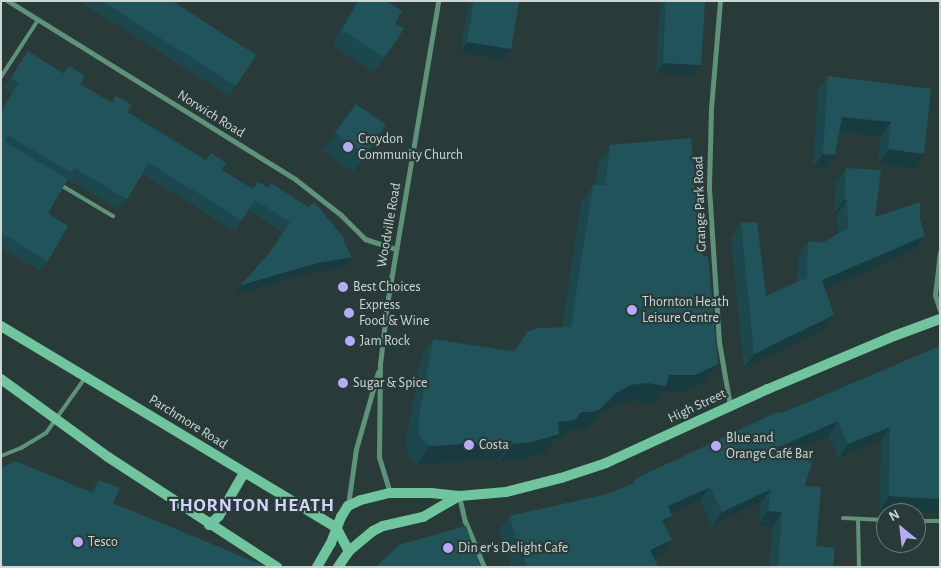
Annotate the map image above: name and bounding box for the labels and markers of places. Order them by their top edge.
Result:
place label: Croydon Community Church [358,131,463,164]
marker: Croydon Community Church [342,141,354,153]
place label: Best Choices [353,279,421,295]
marker: Best Choices [337,281,349,293]
place label: Thornton Heath Leisure Centre [642,294,729,326]
place label: Express Food & Wine [359,297,429,330]
marker: Thornton Heath Leisure Centre [626,304,638,316]
marker: Express Food & Wine [343,307,355,319]
place label: Jam Rock [360,333,410,349]
marker: Jam Rock [344,335,356,347]
place label: Sugar & Spice [353,375,428,391]
marker: Sugar & Spice [337,377,349,389]
place label: Blue and Orange Café Bar [726,430,813,462]
place label: Costa [479,437,509,453]
marker: Costa [463,439,475,451]
marker: Blue and Orange Café Bar [710,440,722,452]
place label: Tesco [88,534,118,550]
marker: Tesco [72,536,84,548]
place label: Din er's Delight Cafe [458,540,568,556]
marker: Din er's Delight Cafe [442,542,454,554]

